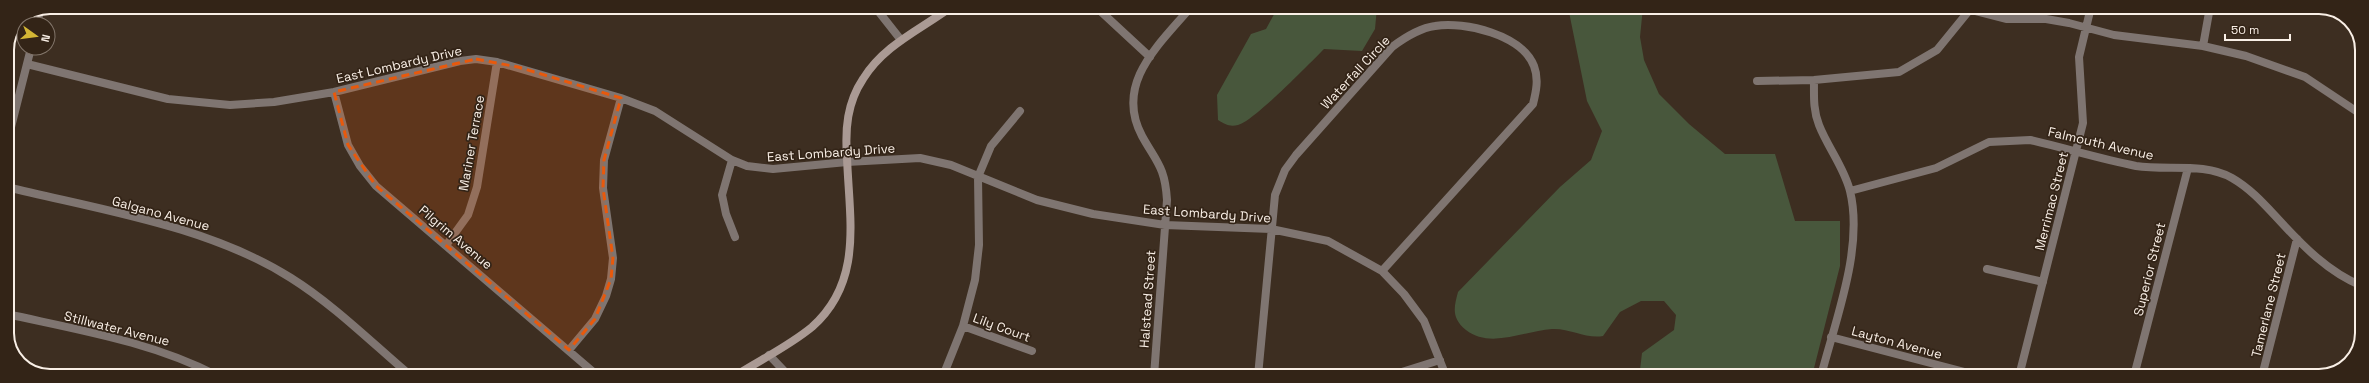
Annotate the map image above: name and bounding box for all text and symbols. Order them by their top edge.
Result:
north arrow [16,16,56,56]
scale bar [2225,16,2290,42]
text: 50 m [2231,22,2259,38]
street label: Waterfall Circle [1317,32,1394,113]
text: N [38,33,53,44]
street label: East Lombardy Drive [335,42,464,87]
street label: Mariner Terrace [455,94,488,192]
street label: Falmouth Avenue [2046,123,2155,164]
street label: East Lombardy Drive [766,140,896,165]
street label: Merrimac Street [2031,150,2072,252]
street label: Galgano Avenue [110,192,211,235]
street label: East Lombardy Drive [1142,201,1272,226]
street label: Pilgrim Avenue [415,202,496,273]
street label: Superior Street [2130,220,2169,318]
street label: Halstead Street [1136,250,1159,349]
street label: Tamerlane Street [2247,251,2290,359]
street label: Stillwater Avenue [62,307,171,350]
street label: Lily Court [971,309,1033,346]
street label: Layton Avenue [1850,322,1944,363]

